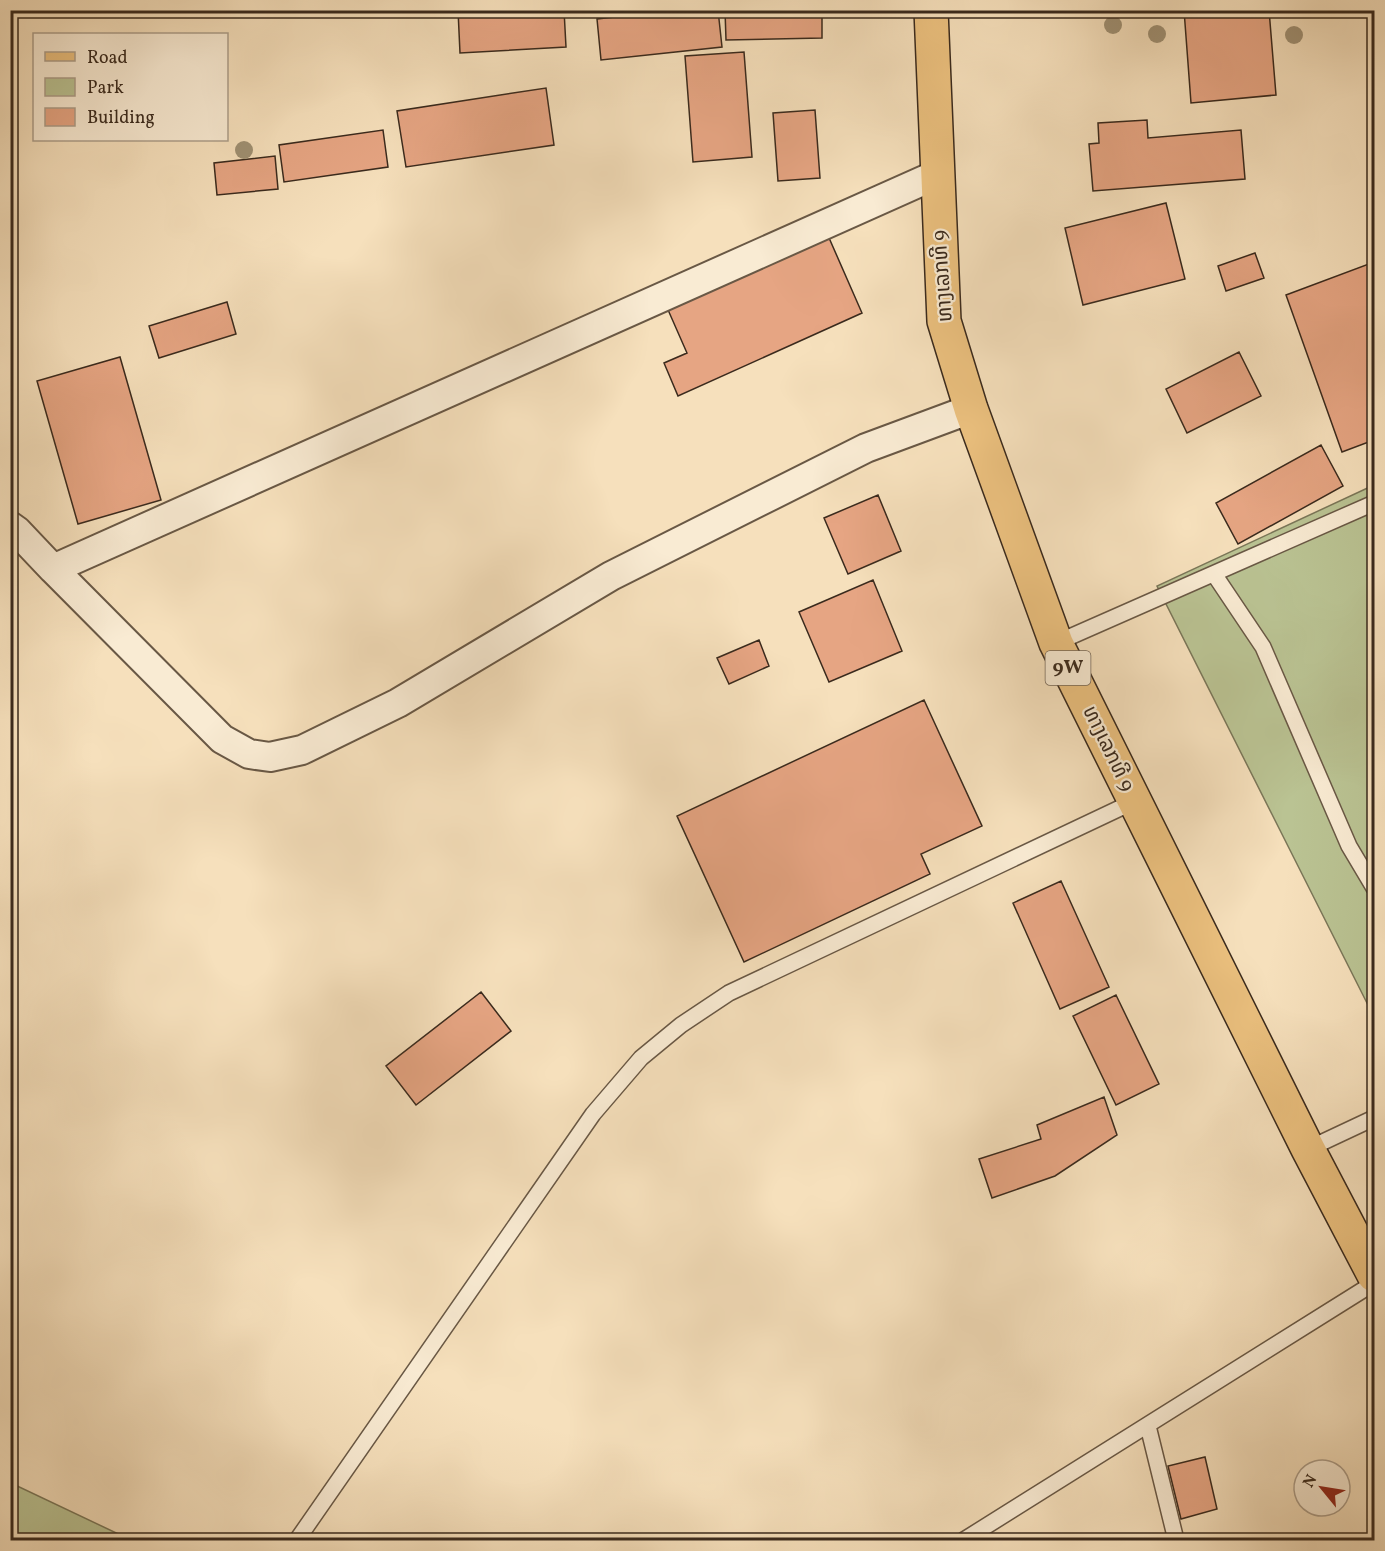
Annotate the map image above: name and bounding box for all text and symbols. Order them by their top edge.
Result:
legend [33,33,228,141]
text: Road [87,46,128,71]
text: Park [87,76,124,101]
text: Building [87,106,155,131]
street label: ທາງເລກທີ 9 [925,229,961,323]
road number: 9W [1046,651,1090,685]
street label: ທາງເລກທີ 9 [1075,701,1141,797]
north arrow [1292,1458,1352,1518]
text: N [1298,1471,1323,1492]

